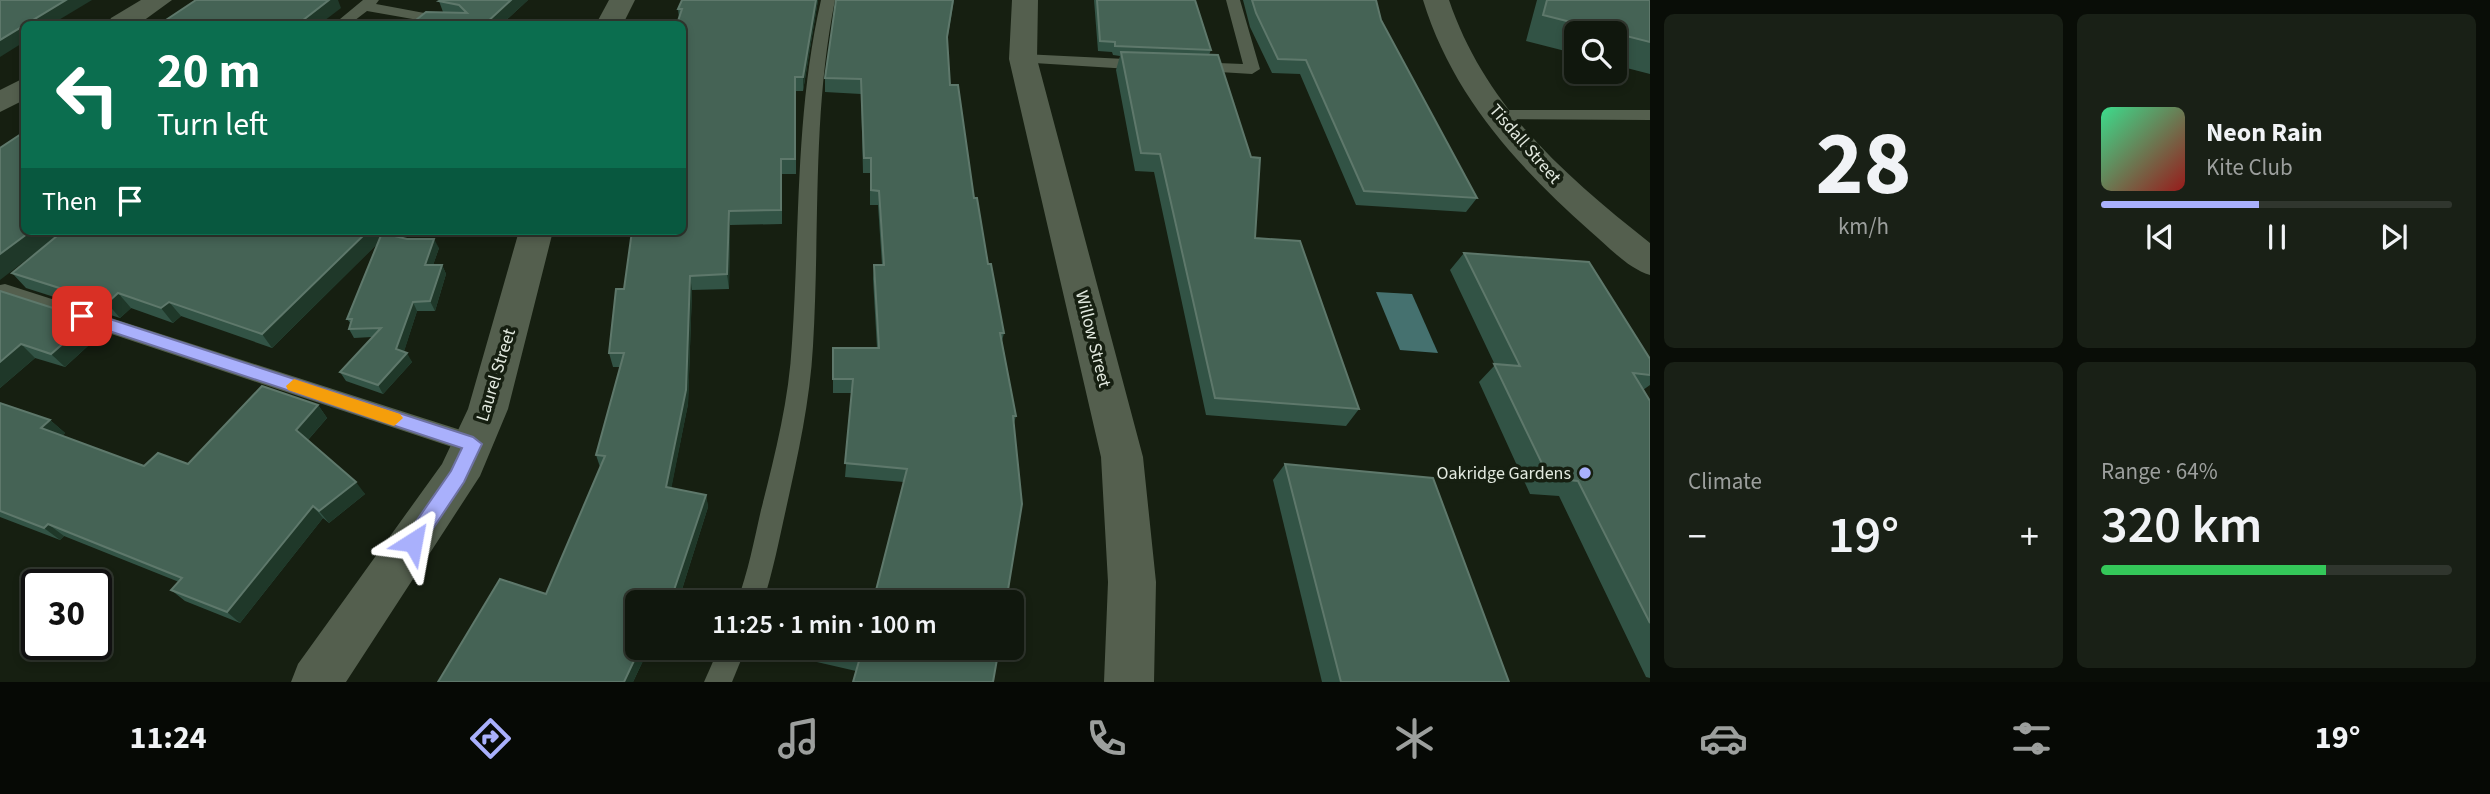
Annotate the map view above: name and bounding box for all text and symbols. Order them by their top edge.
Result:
map controls [1564,21,1627,84]
button: search [1564,21,1627,84]
text: 20 m [157,37,261,107]
icon: left [42,49,133,140]
street label: Tisdall Street [1483,99,1567,189]
text: 28 [1815,100,1912,229]
text: Turn left [157,102,268,148]
text: Neon Rain [2206,114,2323,151]
text: Kite Club [2206,151,2293,184]
icon: arrive [111,182,149,220]
text: Then [42,183,97,220]
text: km/h [1838,210,1889,243]
icon: previous [2141,218,2179,256]
icon: pause [2258,218,2296,256]
icon: next [2375,218,2413,256]
pin [52,286,112,346]
street label: Willow Street [1069,288,1117,390]
icon: arrive [63,297,101,335]
street label: Laurel Street [470,325,522,425]
text: Range · 64% [2101,455,2218,488]
place label: Oakridge Gardens [1436,461,1571,486]
marker: Oakridge Gardens [1577,465,1593,481]
text: Climate [1688,465,1762,498]
text: 320 km [2101,489,2262,563]
text: 19° [1828,499,1899,573]
position arrow [376,505,450,579]
text: − [1688,510,1707,564]
text: + [2020,510,2039,564]
speed limit sign: 30 [21,569,112,660]
text: 11:25 · 1 min · 100 m [712,606,937,643]
icon: directions [466,714,515,763]
icon: music [774,714,823,763]
icon: phone [1082,714,1131,763]
icon: climate [1390,714,1439,763]
icon: car [1699,714,1748,763]
icon: filters [2007,714,2056,763]
text: 11:24 [130,715,207,761]
text: 19° [2315,715,2360,761]

